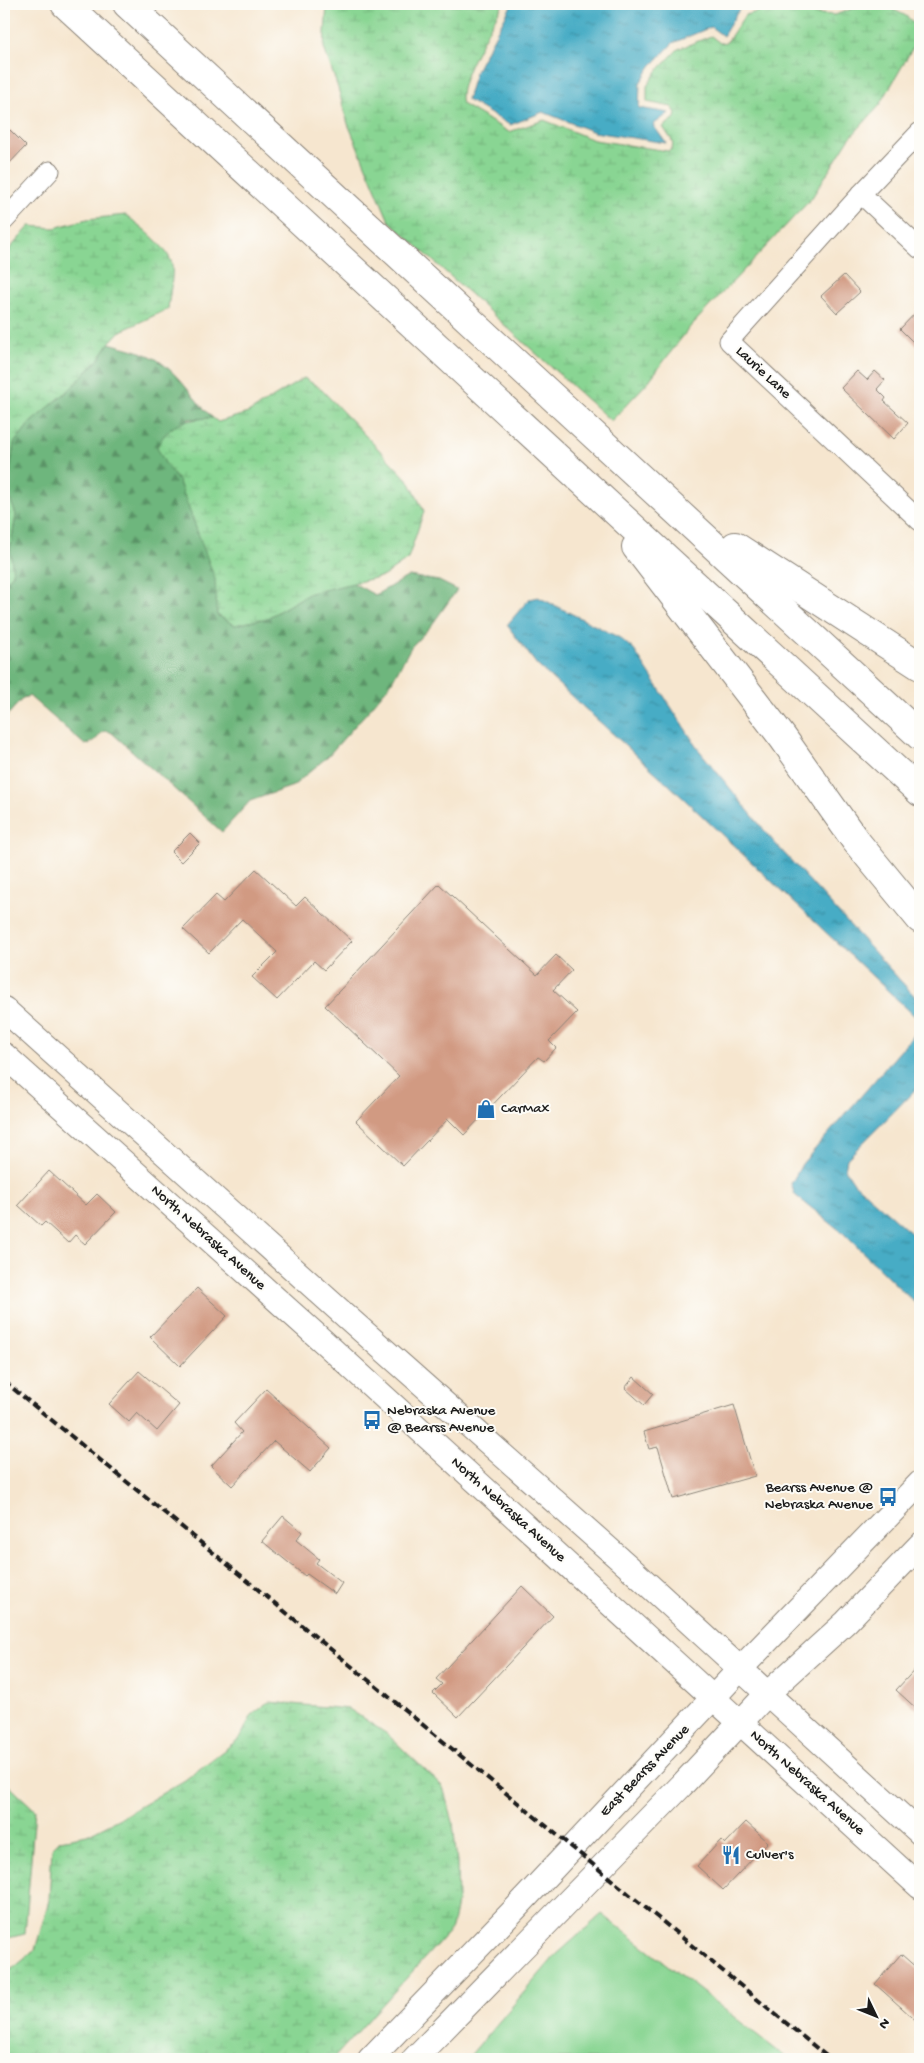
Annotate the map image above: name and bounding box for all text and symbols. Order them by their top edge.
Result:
street label: Laurie Lane [731,343,795,403]
shop icon: CarMax [475,1098,497,1120]
place label: CarMax [501,1100,550,1118]
street label: North Nebraska Avenue [147,1181,270,1295]
place label: Nebraska Avenue @ Bearss Avenue [387,1402,496,1437]
bus stop icon: Nebraska Avenue @ Bearss Avenue [361,1409,383,1431]
street label: North Nebraska Avenue [447,1453,570,1567]
place label: Bearss Avenue @ Nebraska Avenue [765,1479,873,1514]
bus stop icon: Bearss Avenue @ Nebraska Avenue [877,1486,899,1508]
street label: East Bearss Avenue [596,1721,694,1821]
street label: North Nebraska Avenue [746,1726,869,1840]
restaurant icon: Culver's [720,1844,742,1866]
place label: Culver's [746,1846,794,1864]
north arrow [852,1990,902,2040]
text: N [874,2014,893,2032]

